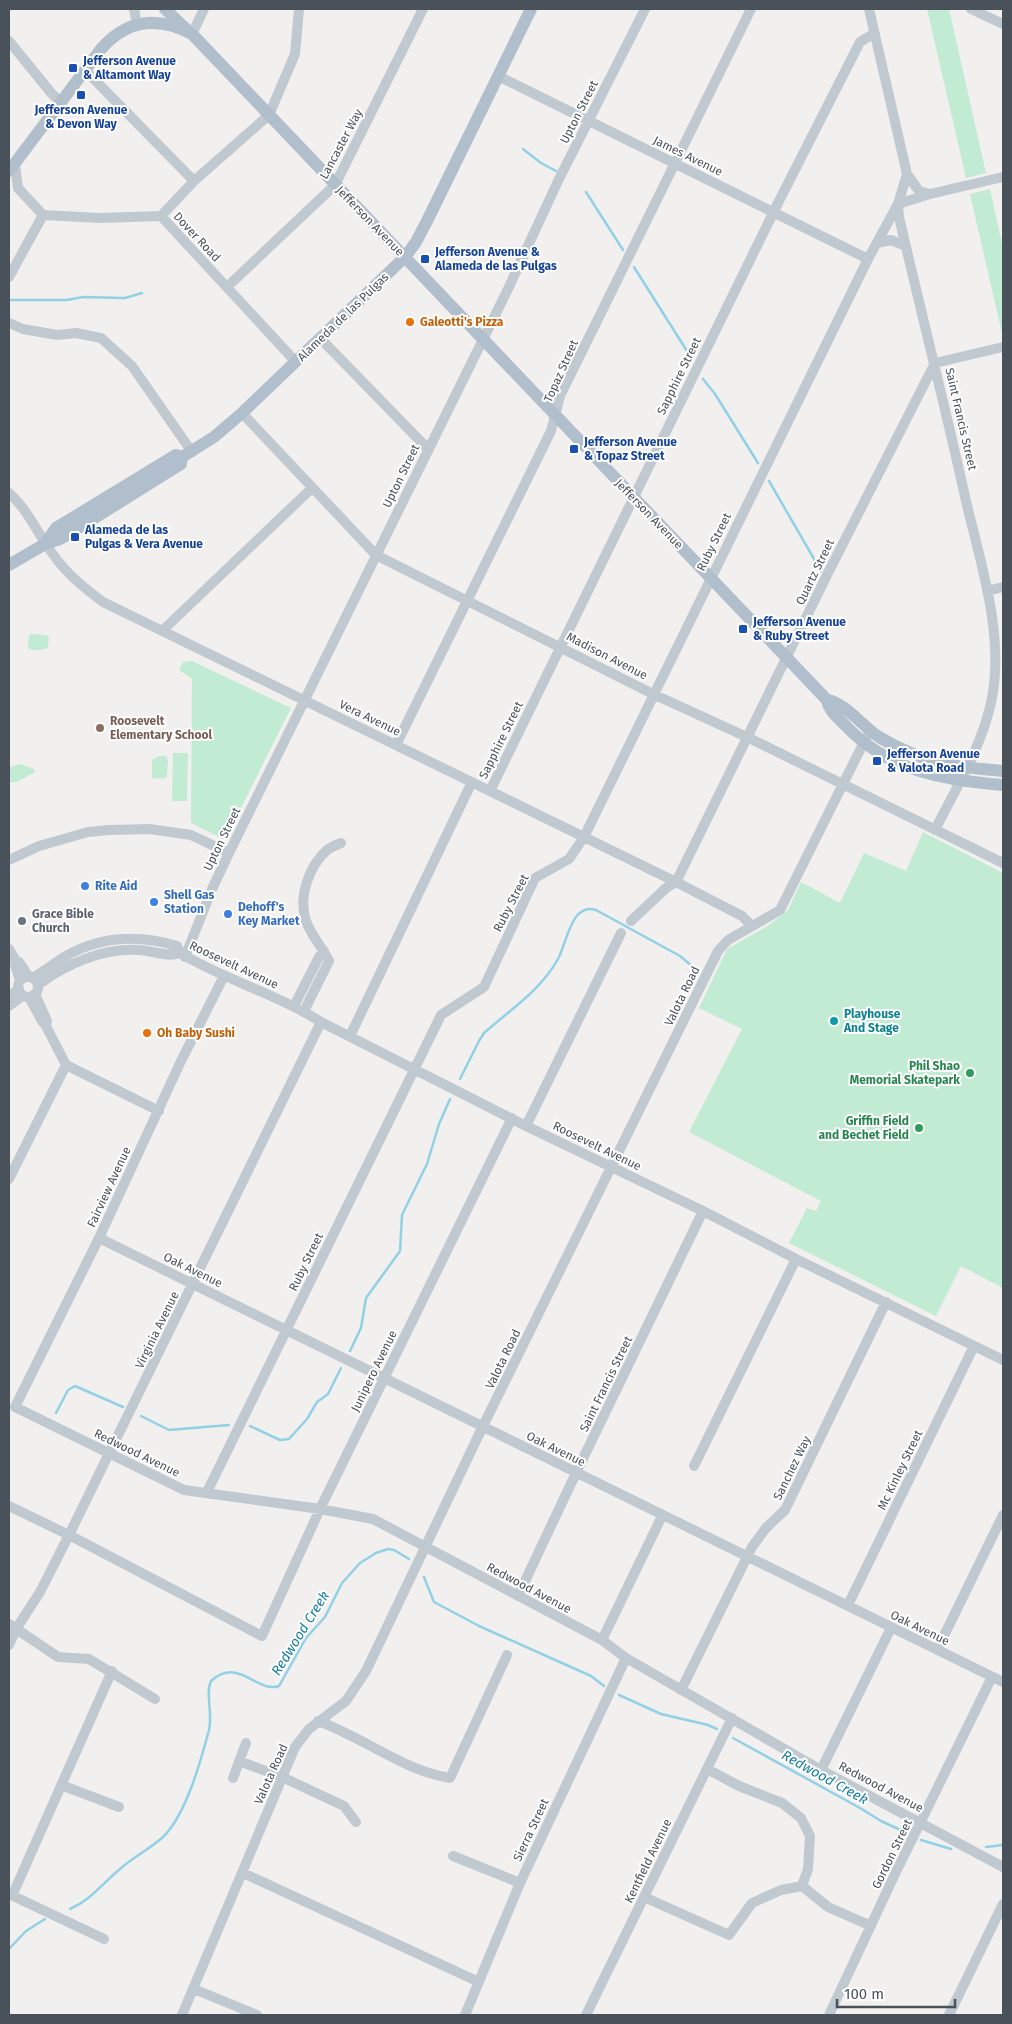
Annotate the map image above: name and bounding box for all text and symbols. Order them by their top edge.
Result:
place label: Jefferson Avenue & Altamont Way [82,54,176,82]
marker: Jefferson Avenue & Altamont Way [67,62,79,74]
street label: Upton Street [557,77,601,146]
marker: Jefferson Avenue & Devon Way [75,89,87,101]
place label: Jefferson Avenue & Devon Way [34,103,128,131]
street label: Lancaster Way [317,106,365,181]
street label: James Avenue [651,133,725,179]
street label: Jefferson Avenue [333,183,407,259]
street label: Dover Road [171,209,223,265]
place label: Jefferson Avenue & Alameda de las Pulgas [434,245,557,273]
marker: Jefferson Avenue & Alameda de las Pulgas [419,253,431,265]
street label: Alameda de las Pulgas [295,270,392,364]
place label: Galeotti's Pizza [420,315,504,329]
marker: Galeotti's Pizza [404,316,416,328]
street label: Sapphire Street [654,334,704,417]
street label: Topaz Street [541,337,581,404]
street label: Saint Francis Street [942,366,980,472]
place label: Jefferson Avenue & Topaz Street [583,435,677,463]
street label: Upton Street [380,441,423,510]
marker: Jefferson Avenue & Topaz Street [568,443,580,455]
street label: Jefferson Avenue [612,476,686,552]
street label: Ruby Street [694,510,734,573]
place label: Alameda de las Pulgas & Vera Avenue [84,523,203,551]
marker: Alameda de las Pulgas & Vera Avenue [69,531,81,543]
street label: Quartz Street [793,536,837,607]
place label: Jefferson Avenue & Ruby Street [752,615,846,643]
marker: Jefferson Avenue & Ruby Street [737,623,749,635]
street label: Madison Avenue [564,630,650,682]
street label: Vera Avenue [337,697,403,739]
street label: Sapphire Street [476,698,526,781]
place label: Roosevelt Elementary School [110,714,213,742]
marker: Roosevelt Elementary School [94,722,106,734]
place label: Jefferson Avenue & Valota Road [886,747,980,775]
marker: Jefferson Avenue & Valota Road [871,755,883,767]
street label: Upton Street [201,804,244,873]
street label: Ruby Street [490,871,532,934]
place label: Rite Aid [95,879,137,893]
marker: Rite Aid [79,880,91,892]
place label: Shell Gas Station [164,888,215,916]
marker: Shell Gas Station [148,896,160,908]
place label: Dehoff's Key Market [238,900,300,928]
place label: Grace Bible Church [32,907,94,935]
marker: Dehoff's Key Market [222,908,234,920]
marker: Grace Bible Church [16,915,28,927]
street label: Roosevelt Avenue [187,938,281,992]
street label: Valota Road [662,964,702,1028]
place label: Playhouse And Stage [843,1007,901,1035]
marker: Playhouse And Stage [828,1015,840,1027]
place label: Oh Baby Sushi [157,1026,235,1040]
marker: Oh Baby Sushi [141,1027,153,1039]
place label: Phil Shao Memorial Skatepark [850,1059,960,1087]
marker: Phil Shao Memorial Skatepark [964,1067,976,1079]
place label: Griffin Field and Bechet Field [818,1114,909,1142]
street label: Roosevelt Avenue [551,1119,643,1173]
marker: Griffin Field and Bechet Field [913,1122,925,1134]
street label: Fairview Avenue [84,1145,134,1229]
street label: Ruby Street [286,1230,326,1293]
street label: Oak Avenue [161,1250,225,1290]
street label: Virginia Avenue [132,1289,182,1371]
street label: Valota Road [483,1327,523,1391]
street label: Junipero Avenue [348,1328,400,1414]
street label: Saint Francis Street [577,1333,636,1434]
street label: Redwood Avenue [92,1426,182,1480]
street label: Mc Kinley Street [875,1427,926,1512]
street label: Oak Avenue [524,1429,588,1469]
street label: Sanchez Way [770,1434,814,1502]
street label: Redwood Avenue [484,1560,574,1616]
water label: Redwood Creek [268,1588,333,1679]
street label: Oak Avenue [888,1608,952,1648]
street label: Valota Road [251,1742,291,1806]
water label: Redwood Creek [779,1747,871,1808]
street label: Redwood Avenue [836,1759,926,1815]
street label: Sierra Street [510,1796,552,1864]
street label: Gordon Street [869,1816,915,1891]
street label: Kentfield Avenue [622,1817,674,1905]
scale bar [837,1976,954,2008]
text: 100 m [844,1985,884,2003]

